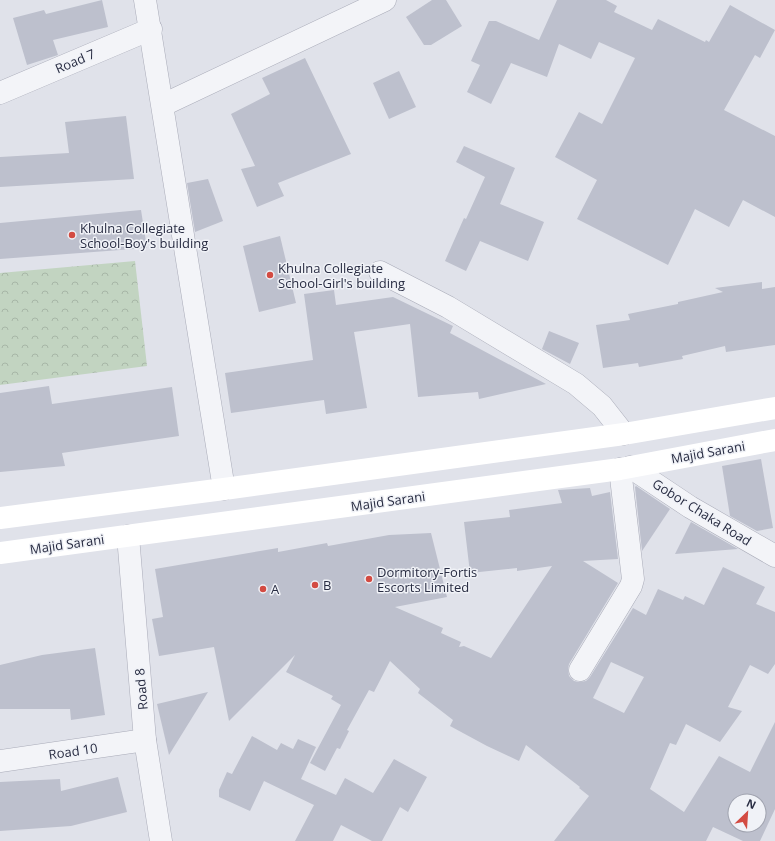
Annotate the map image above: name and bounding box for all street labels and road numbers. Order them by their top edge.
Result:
street label: Road 7 [52,45,98,77]
street label: Majid Sarani [670,437,746,467]
street label: Gobor Chaka Road [649,474,755,550]
street label: Majid Sarani [350,487,426,515]
street label: Majid Sarani [29,530,105,558]
street label: Road 8 [130,667,152,711]
street label: Road 10 [47,739,99,763]

